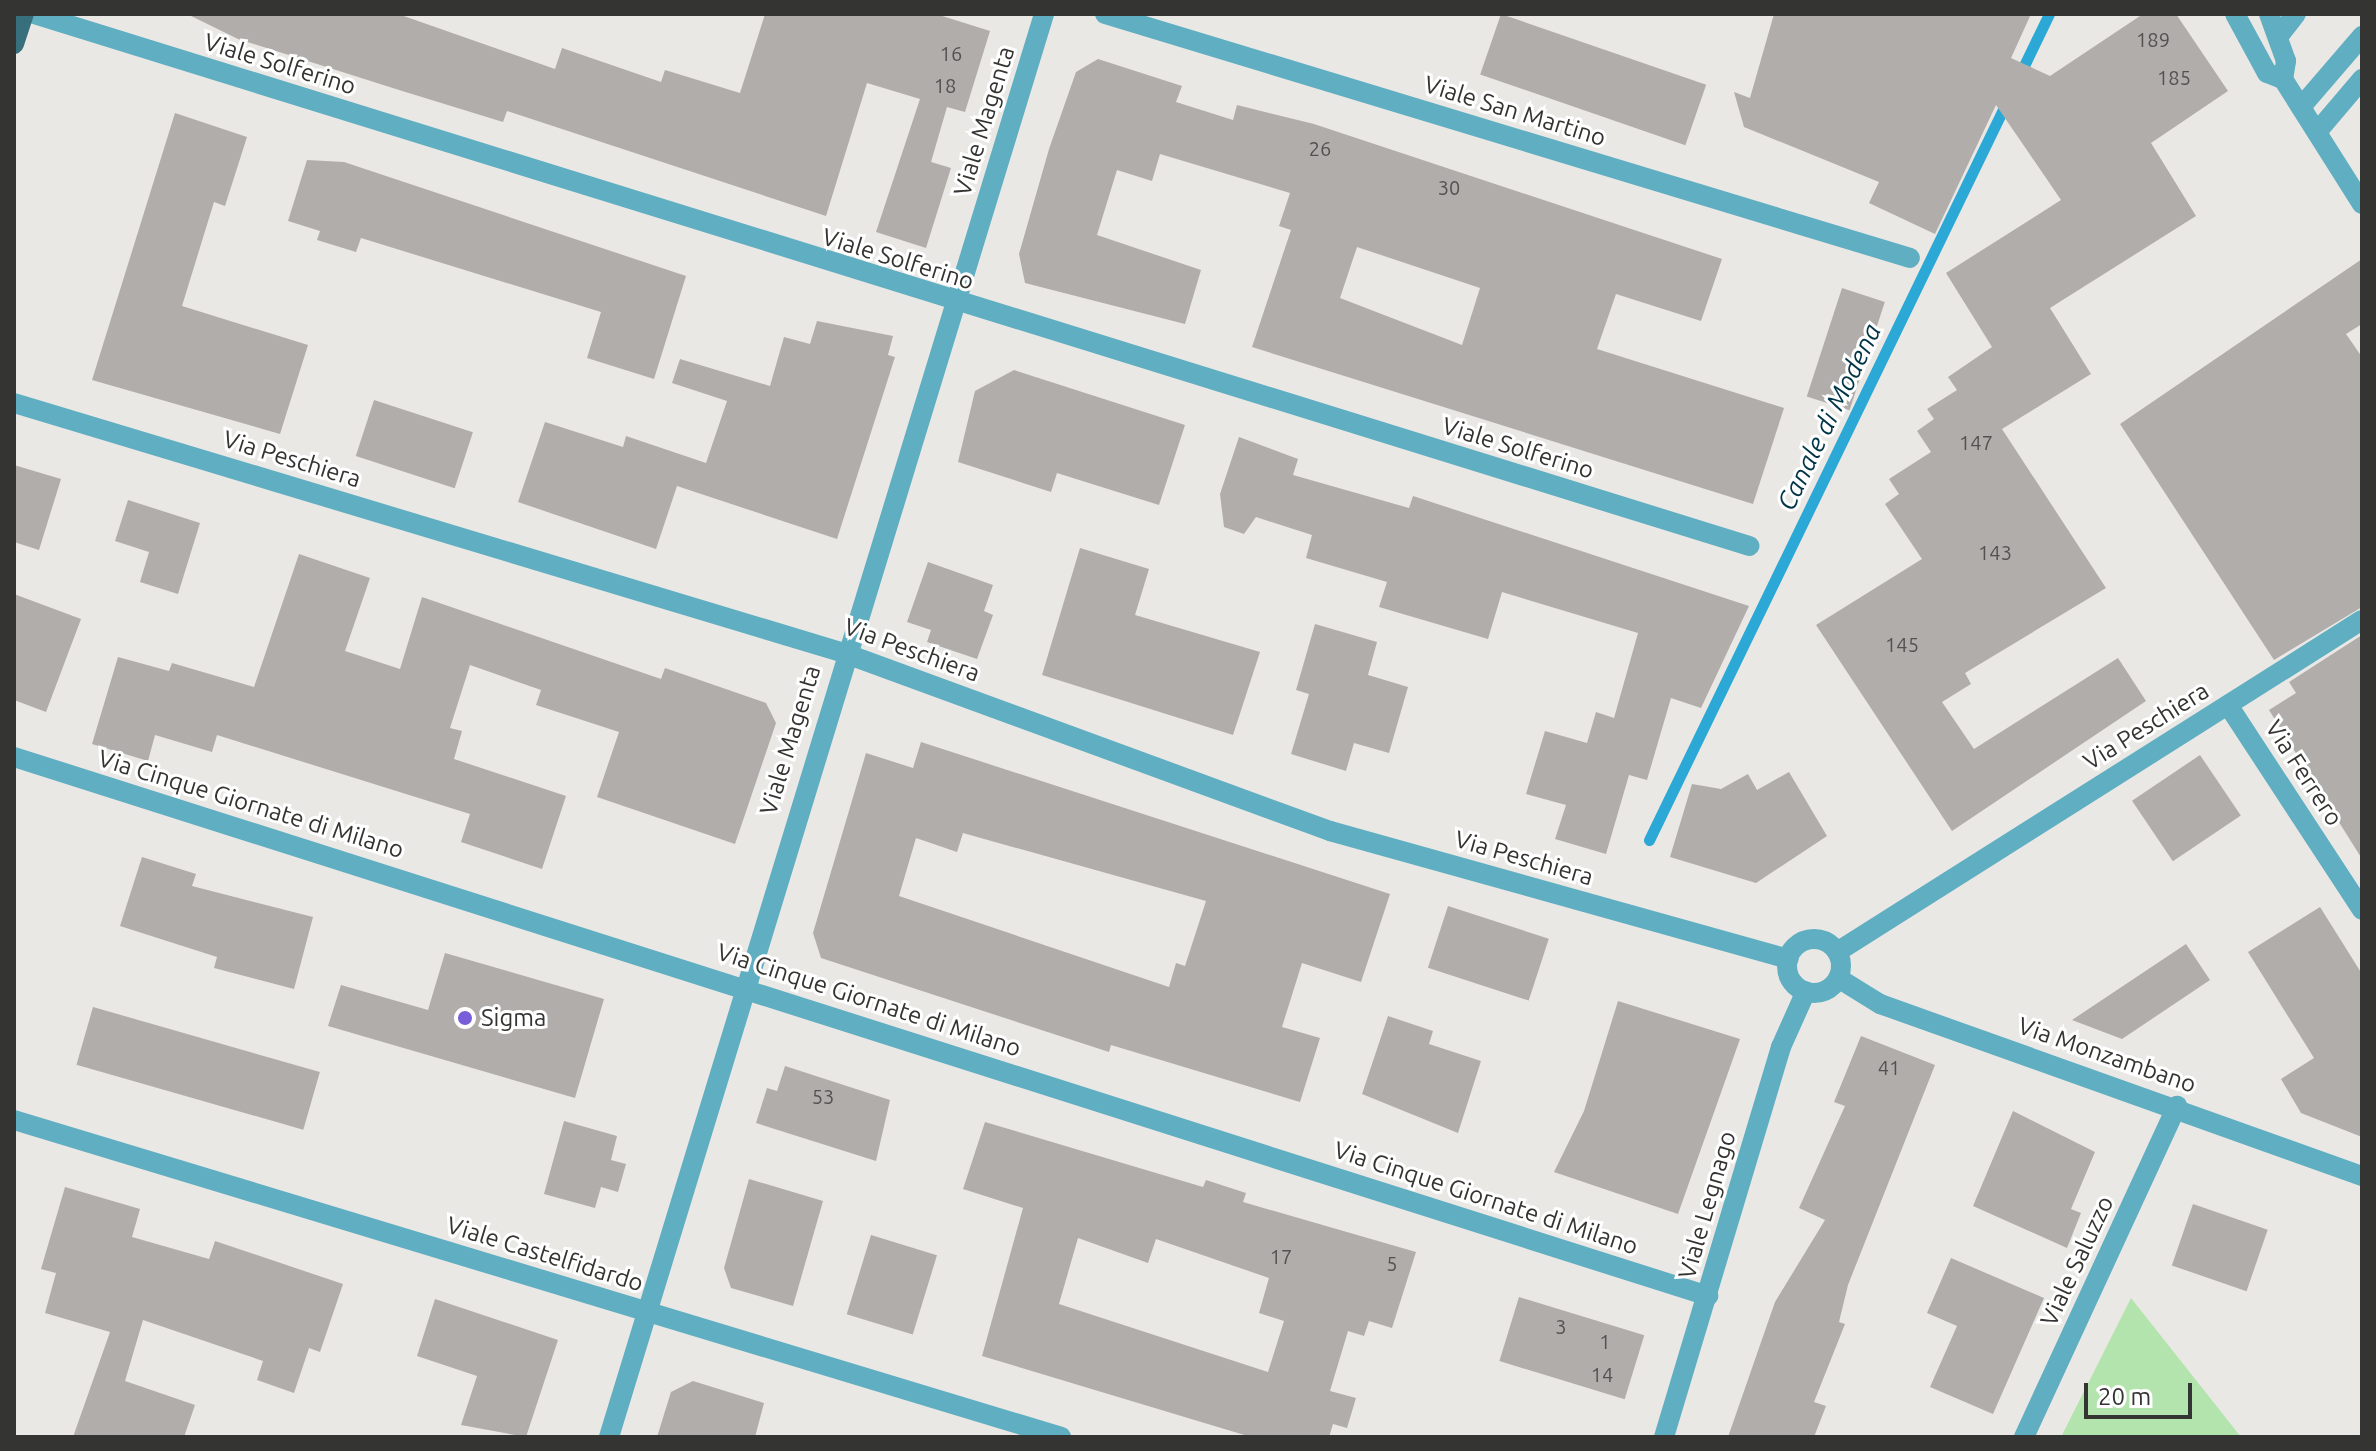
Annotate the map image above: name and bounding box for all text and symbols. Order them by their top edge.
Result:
street label: Viale Solferino [201,27,359,101]
house number: 189 [2136,27,2170,51]
house number: 16 [940,41,962,65]
street label: Viale Magenta [948,43,1020,199]
house number: 185 [2157,65,2191,89]
street label: Viale San Martino [1421,70,1609,152]
house number: 18 [934,73,956,97]
house number: 26 [1309,136,1331,160]
house number: 30 [1438,175,1460,199]
street label: Viale Solferino [819,222,977,296]
water label: Canale di Modena [1770,319,1888,515]
street label: Viale Solferino [1439,411,1597,485]
street label: Via Peschiera [220,424,364,494]
house number: 147 [1959,430,1993,454]
house number: 143 [1978,540,2012,564]
street label: Via Peschiera [840,612,984,688]
house number: 145 [1885,632,1919,656]
street label: Viale Magenta [754,662,826,818]
street label: Via Peschiera [2078,676,2214,776]
street label: Via Ferrero [2259,715,2349,831]
street label: Via Cinque Giornate di Milano [95,744,407,864]
street label: Via Peschiera [1452,825,1596,891]
street label: Via Cinque Giornate di Milano [713,937,1025,1063]
place label: Sigma [481,1004,546,1032]
marker: Sigma [456,1009,474,1027]
street label: Via Monzambano [2014,1011,2200,1099]
house number: 41 [1878,1055,1900,1079]
house number: 53 [812,1084,834,1108]
street label: Viale Legnago [1672,1128,1742,1282]
street label: Via Cinque Giornate di Milano [1330,1135,1642,1261]
street label: Viale Saluzzo [2034,1191,2120,1331]
street label: Viale Castelfidardo [443,1210,647,1298]
house number: 17 [1270,1244,1292,1268]
house number: 5 [1386,1251,1398,1275]
house number: 3 [1555,1314,1567,1338]
house number: 1 [1599,1329,1611,1353]
house number: 14 [1591,1362,1613,1386]
scale bar [2088,1367,2196,1417]
text: 20 m [2098,1383,2151,1410]

